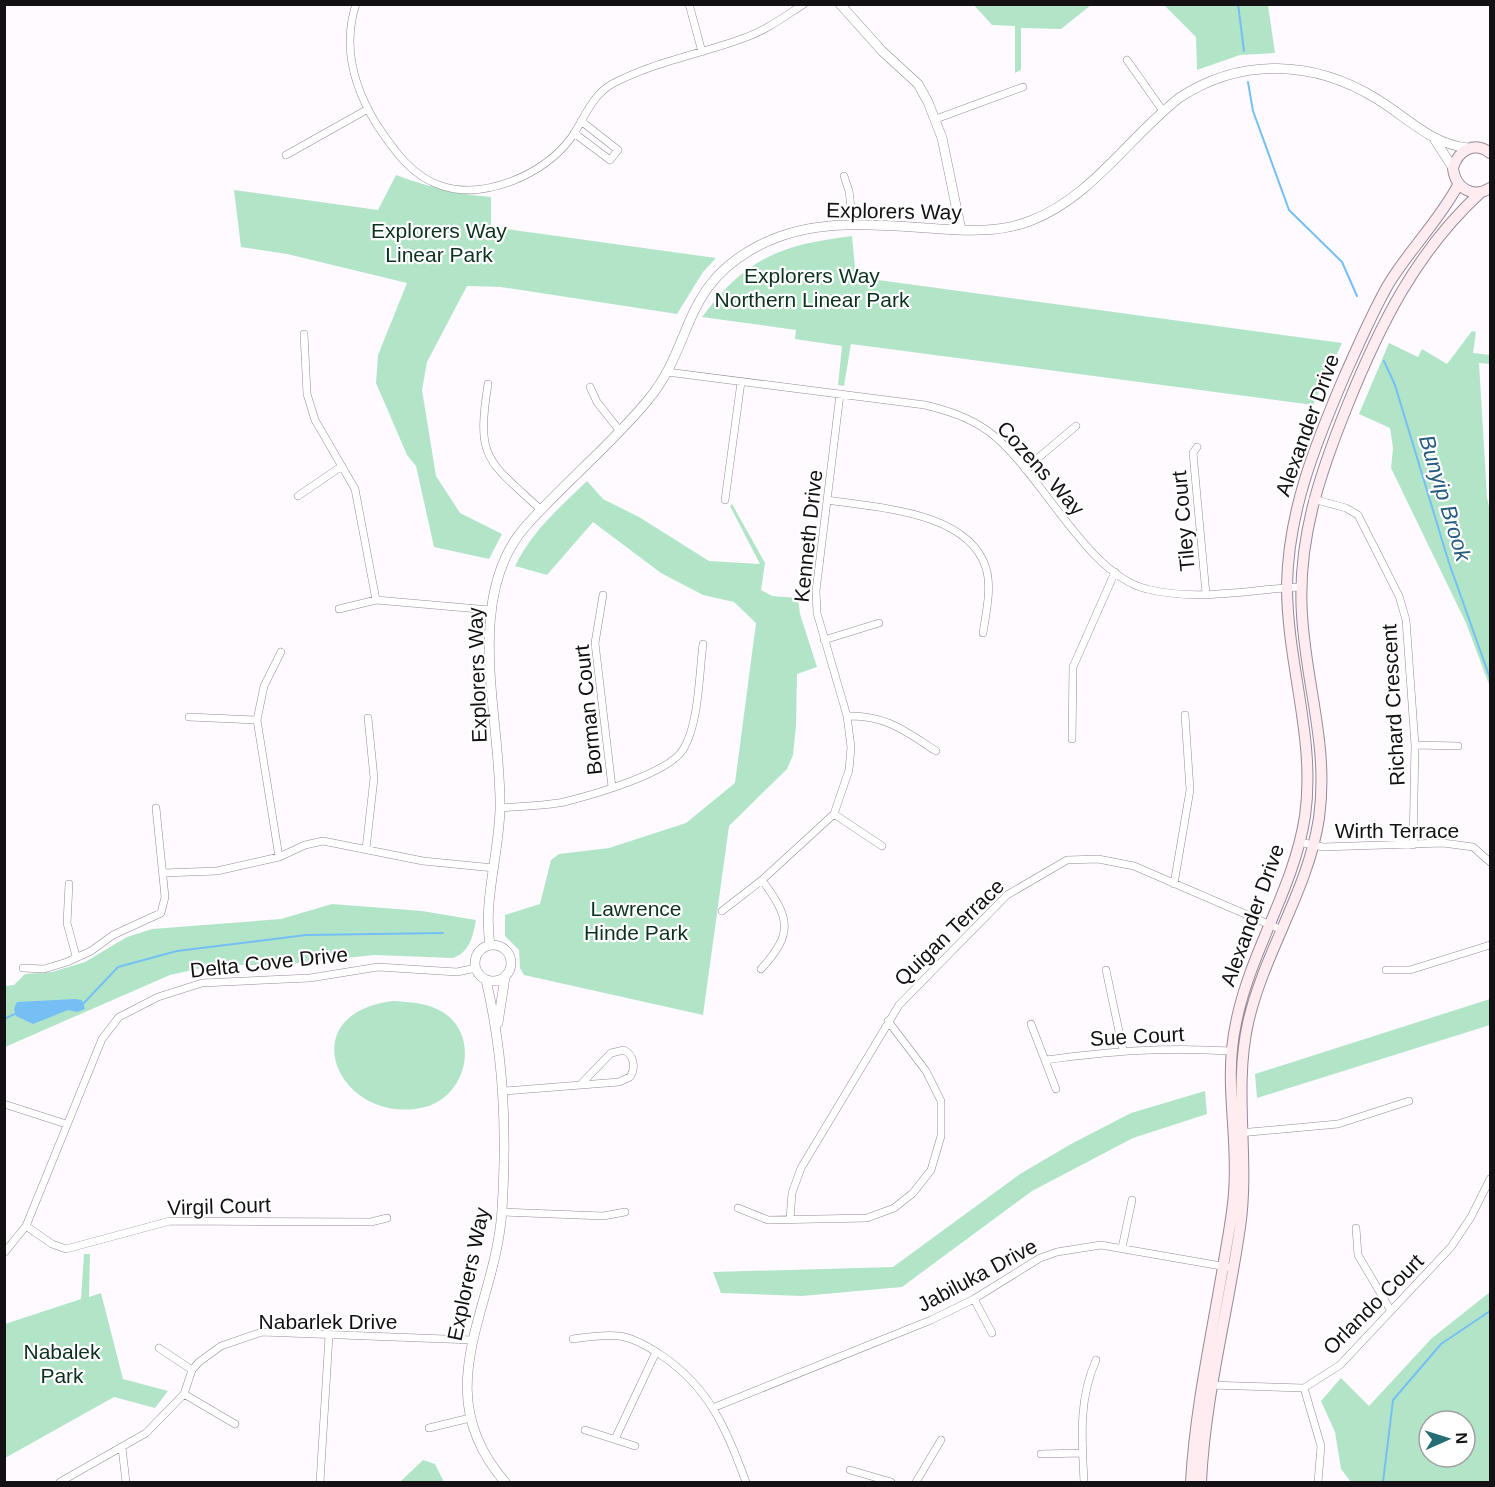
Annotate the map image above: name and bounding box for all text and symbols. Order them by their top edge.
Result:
street label: Explorers Way [826,198,963,224]
park label: Explorers Way Linear Park [371,219,507,266]
park label: Explorers Way Northern Linear Park [715,264,910,311]
street label: Alexander Drive [1271,351,1343,499]
street label: Cozens Way [993,416,1089,520]
water label: Bunyip Brook [1414,432,1476,565]
street label: Kenneth Drive [790,469,826,603]
street label: Tiley Court [1167,470,1199,572]
street label: Explorers Way [463,606,491,743]
street label: Richard Crescent [1377,623,1409,787]
street label: Borman Court [570,644,606,776]
street label: Wirth Terrace [1335,819,1459,842]
street label: Alexander Drive [1216,841,1288,989]
street label: Quigan Terrace [890,874,1008,990]
park label: Lawrence Hinde Park [584,897,688,944]
street label: Delta Cove Drive [189,942,349,982]
street label: Sue Court [1089,1022,1185,1050]
street label: Virgil Court [167,1193,271,1219]
street label: Explorers Way [443,1205,493,1343]
street label: Jabiluka Drive [913,1234,1041,1316]
street label: Orlando Court [1318,1249,1428,1359]
street label: Nabarlek Drive [259,1310,397,1333]
park label: Nabalek Park [23,1340,101,1387]
north arrow [1417,1409,1477,1469]
text: N [1453,1432,1470,1444]

